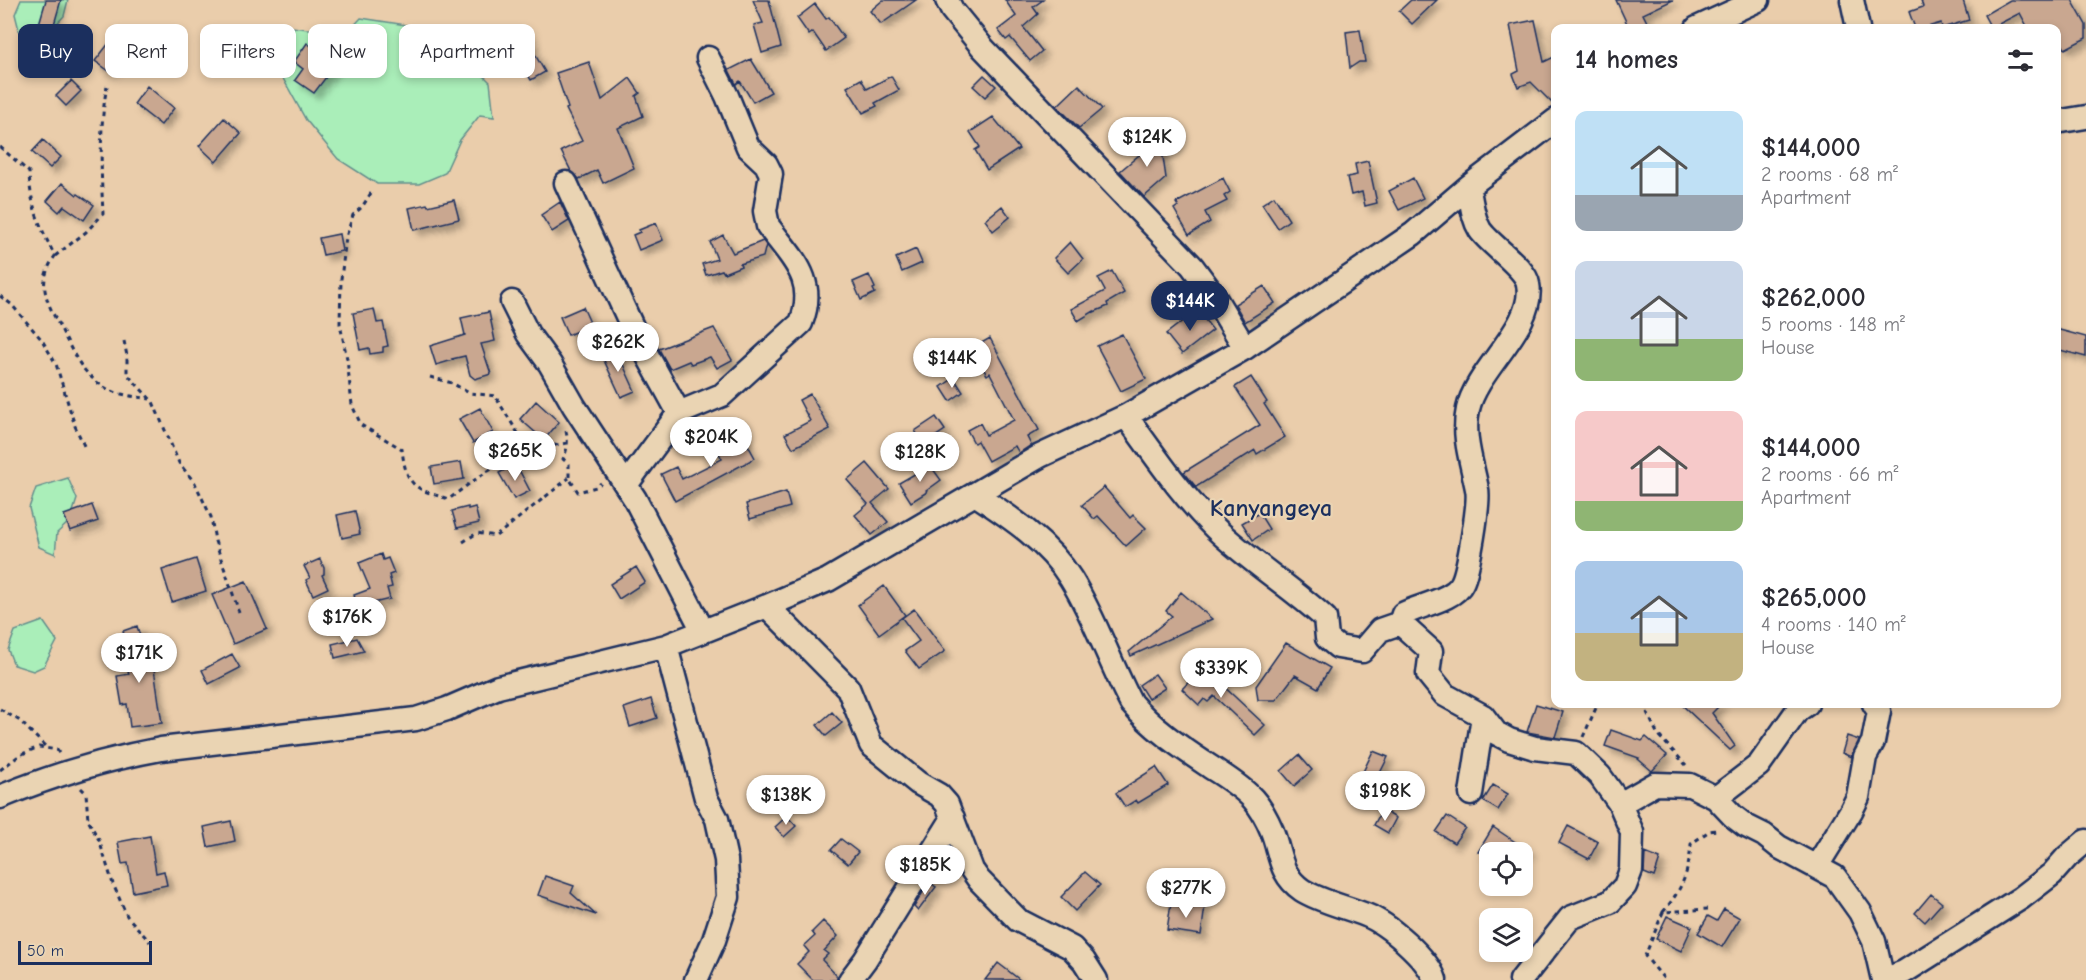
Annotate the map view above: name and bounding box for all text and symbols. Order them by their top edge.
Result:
chip: Buy [18,24,93,78]
chip: Rent [105,24,188,78]
chip: Filters [200,24,296,78]
chip: New [308,24,387,78]
chip: Apartment [399,24,535,78]
icon: filters [2004,44,2037,77]
text: 14 homes [1575,45,1678,75]
pin: $124K [1105,117,1189,168]
text: $124K [1122,125,1172,148]
text: $144,000 [1761,133,1861,163]
icon: home [1623,135,1695,207]
text: 2 rooms · 68 m² [1761,163,1898,186]
text: Apartment [1761,186,1851,209]
pin: $144K [1148,281,1232,332]
text: $262,000 [1761,283,1866,313]
icon: home [1623,285,1695,357]
text: $144K [1165,289,1215,312]
text: 5 rooms · 148 m² [1761,313,1905,336]
pin: $262K [576,322,660,373]
text: $262K [591,330,645,353]
text: House [1761,336,1815,359]
pin: $144K [910,338,994,389]
text: $144K [927,346,977,369]
pin: $204K [669,417,753,468]
text: $204K [684,425,738,448]
pin: $265K [473,431,557,482]
pin: $128K [878,432,962,483]
text: $144,000 [1761,433,1861,463]
icon: home [1623,435,1695,507]
text: $265K [488,439,542,462]
text: $128K [894,440,946,463]
text: 2 rooms · 66 m² [1761,463,1899,486]
text: Apartment [1761,486,1851,509]
district label: Kanyangeya [1210,494,1332,522]
text: $265,000 [1761,583,1867,613]
icon: home [1623,585,1695,657]
pin: $176K [305,597,389,648]
text: $176K [322,605,372,628]
text: 4 rooms · 140 m² [1761,613,1906,636]
pin: $171K [97,633,181,684]
text: House [1761,636,1815,659]
text: $171K [115,641,163,664]
pin: $339K [1179,648,1263,699]
text: $339K [1194,656,1248,679]
pin: $198K [1343,771,1427,822]
pin: $138K [744,775,828,826]
text: $198K [1359,779,1411,802]
text: $138K [760,783,812,806]
map controls [1479,842,1533,962]
button: locate [1479,842,1533,896]
pin: $185K [883,845,967,896]
text: $185K [899,853,951,876]
pin: $277K [1144,868,1228,919]
text: $277K [1160,876,1212,899]
button: layers [1479,908,1533,962]
scale bar [18,938,152,966]
text: 50 m [27,942,64,960]

